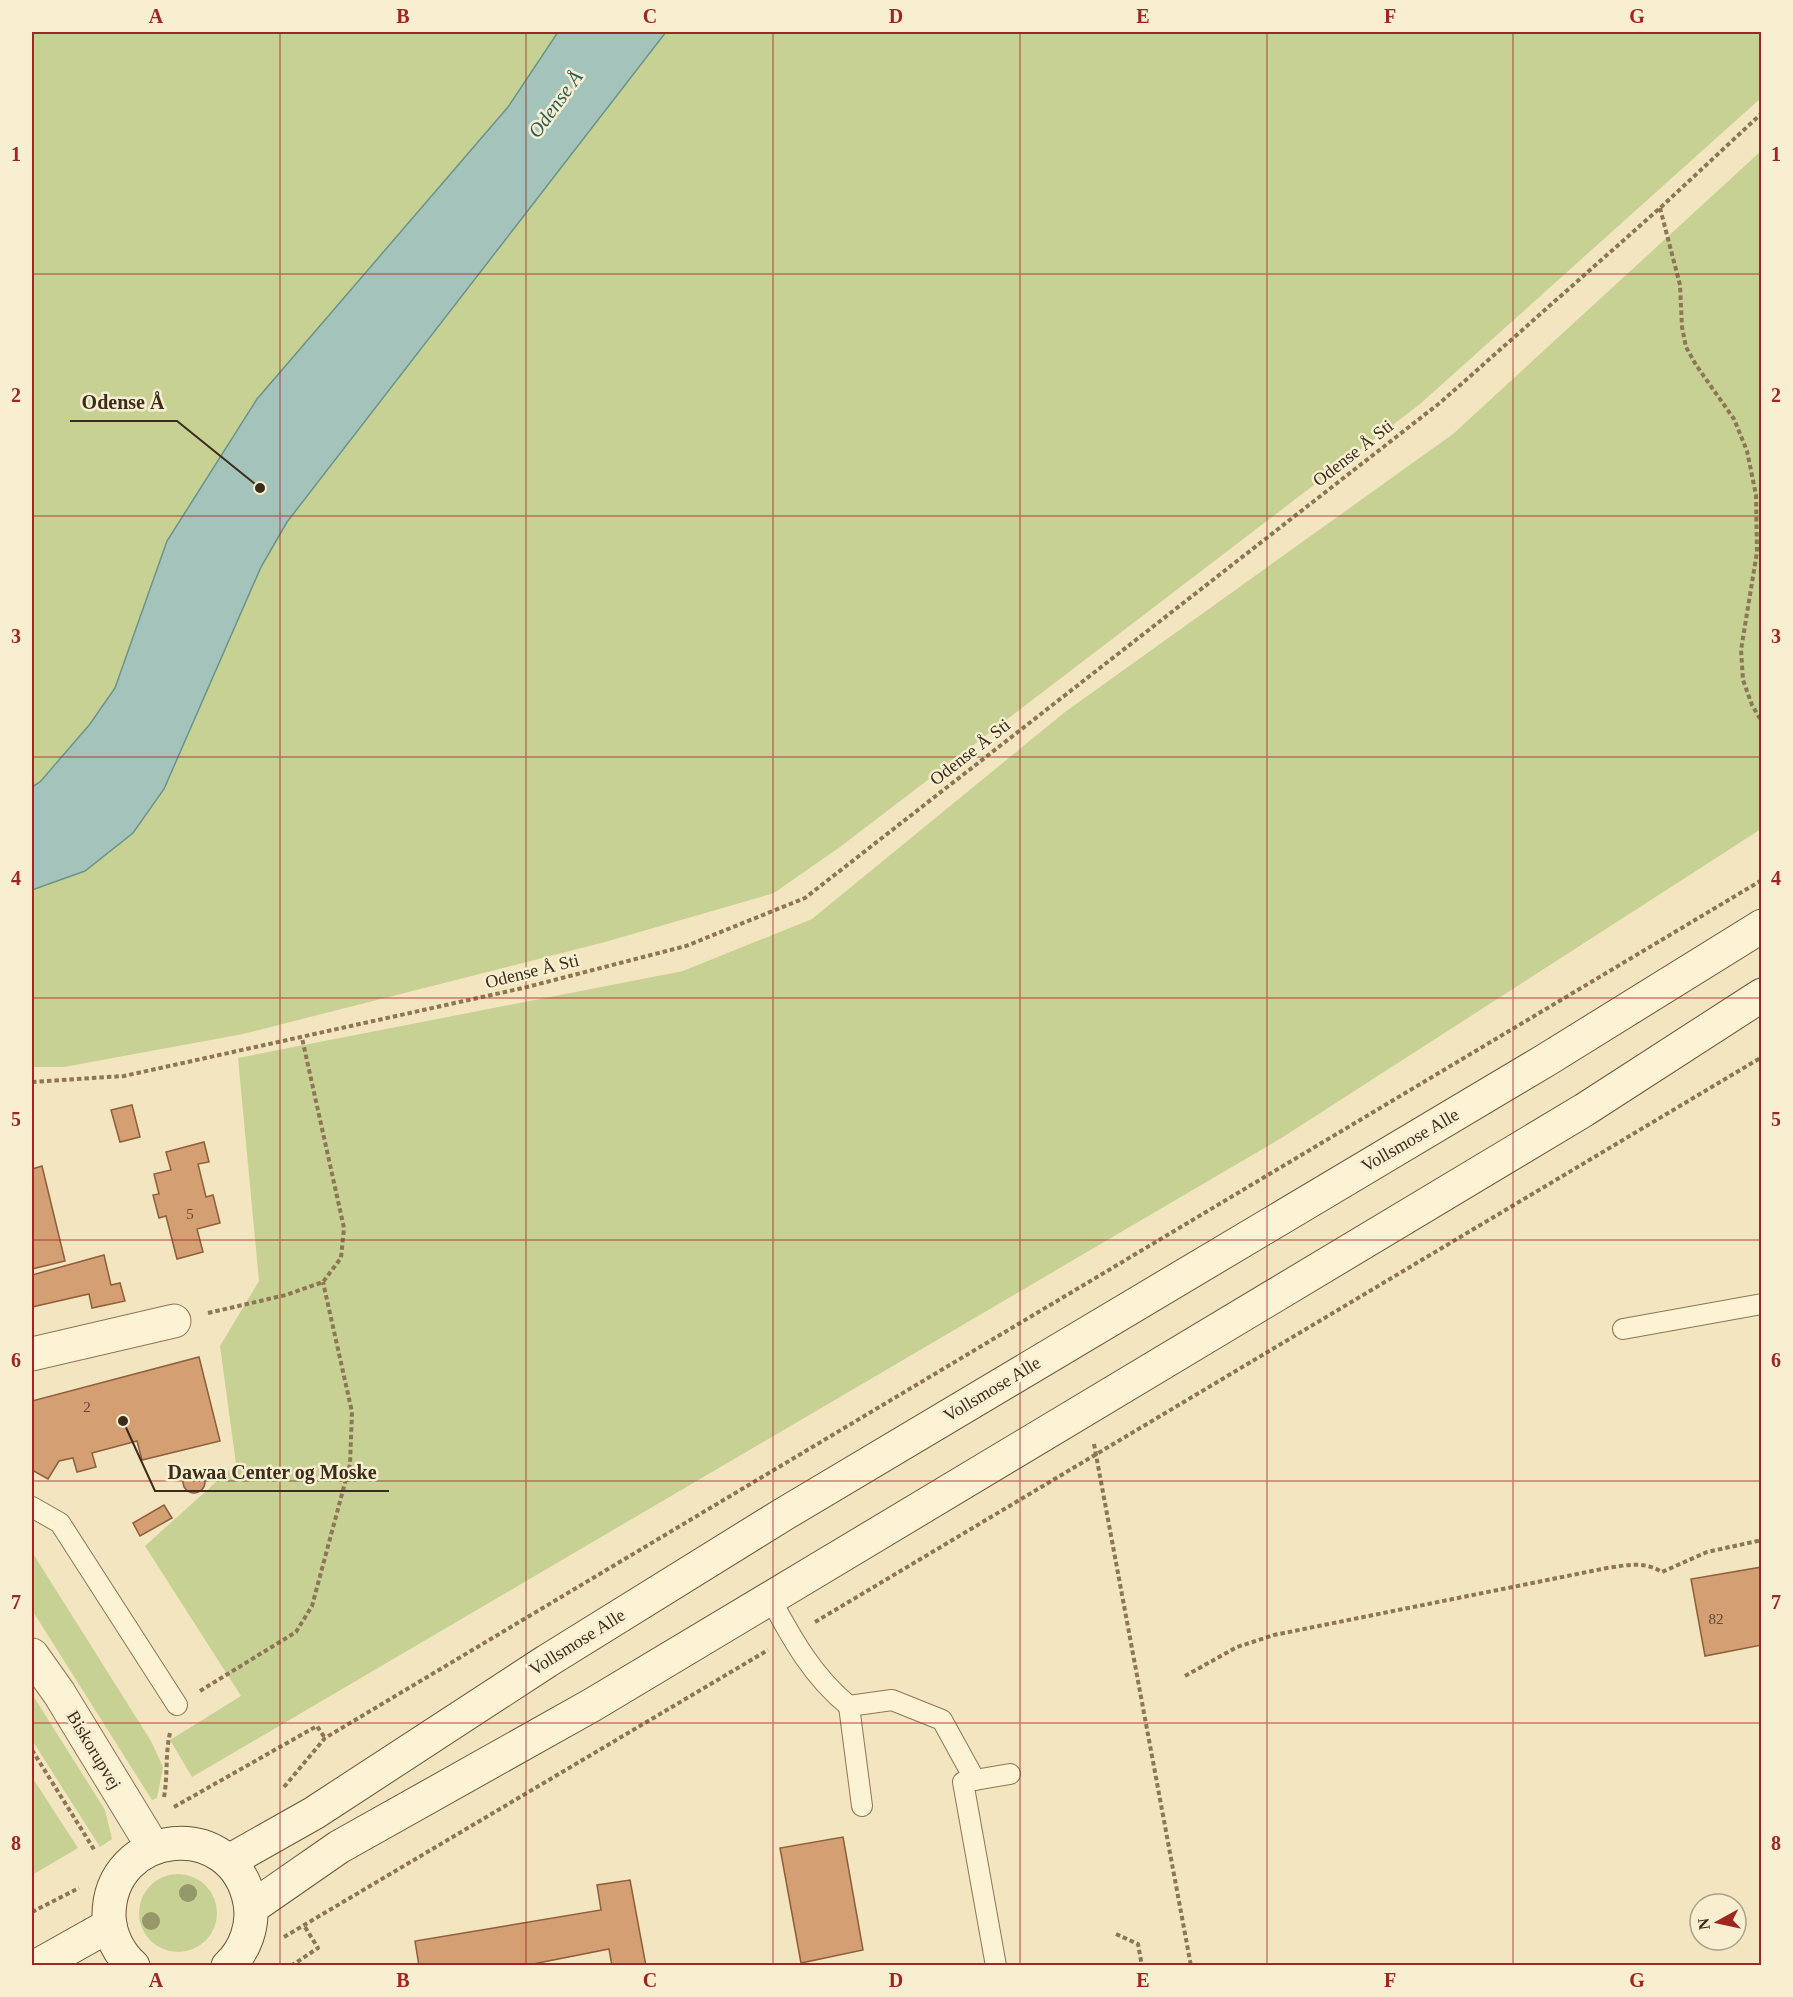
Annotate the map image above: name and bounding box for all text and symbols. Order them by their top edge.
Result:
text: A [149,5,164,27]
text: B [396,5,410,27]
text: C [643,5,657,27]
text: D [889,5,903,27]
text: E [1136,5,1150,27]
text: F [1384,5,1396,27]
text: G [1629,5,1645,27]
water label: Odense Å [523,66,587,142]
text: 1 [11,143,21,165]
text: 1 [1771,143,1781,165]
callout: Odense Å [70,383,177,421]
text: 2 [11,384,21,406]
text: 2 [1771,384,1781,406]
text: Odense Å [82,391,165,413]
street label: Odense Å Sti [1309,416,1397,490]
text: 3 [11,625,21,647]
text: 3 [1771,625,1781,647]
street label: Odense Å Sti [926,715,1014,789]
text: 4 [11,867,21,889]
text: 4 [1771,867,1781,889]
street label: Odense Å Sti [483,950,581,992]
street label: Vollsmose Alle [1358,1104,1462,1176]
text: 5 [11,1108,21,1130]
text: 5 [1771,1108,1781,1130]
house number: 5 [186,1206,194,1222]
text: 6 [11,1349,21,1371]
text: 6 [1771,1349,1781,1371]
street label: Vollsmose Alle [940,1352,1044,1426]
house number: 2 [83,1399,91,1415]
callout: Dawaa Center og Moske [155,1453,389,1491]
text: Dawaa Center og Moske [167,1461,377,1484]
text: 7 [11,1591,21,1613]
text: 7 [1771,1591,1781,1613]
street label: Vollsmose Alle [525,1605,629,1679]
house number: 82 [1709,1611,1724,1627]
street label: Biskorupvej [63,1707,125,1793]
text: 8 [11,1832,21,1854]
text: 8 [1771,1832,1781,1854]
north arrow [1688,1892,1748,1952]
text: N [1694,1917,1713,1931]
text: A [149,1969,164,1991]
text: B [396,1969,410,1991]
text: C [643,1969,657,1991]
text: D [889,1969,903,1991]
text: E [1136,1969,1150,1991]
text: F [1384,1969,1396,1991]
text: G [1629,1969,1645,1991]

